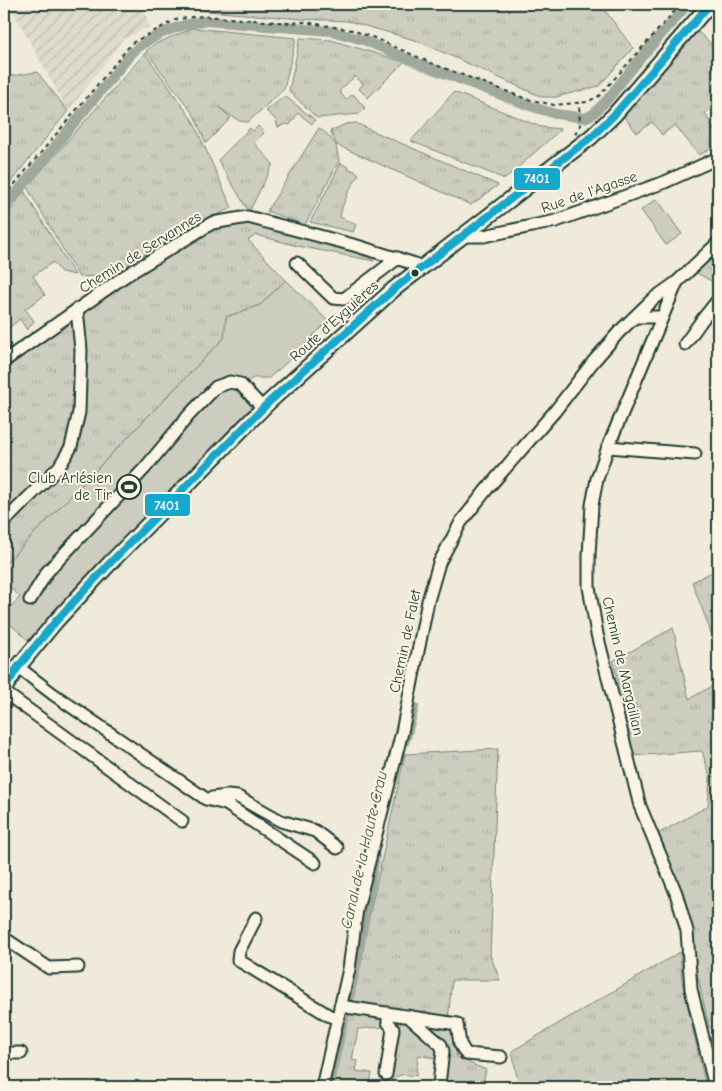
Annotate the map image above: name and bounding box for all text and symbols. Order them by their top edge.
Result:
line badge: 7401 [513,167,561,191]
street label: Rue de l'Agasse [539,167,640,217]
text: 7401 [524,170,550,187]
street label: Chemin de Servannes [76,207,204,297]
unlabelled marker [410,268,420,278]
street label: Route d'Eyguières [286,276,382,366]
place label: Club Arlésien de Tir [28,469,112,504]
sports icon: Club Arlésien de Tir [116,474,142,500]
line badge: 7401 [144,493,191,517]
text: 7401 [154,497,180,514]
street label: Chemin de Falet [385,587,425,694]
street label: Chemin de Margaillan [598,595,648,737]
water label: Canal de la Haute Crau [337,769,391,931]

